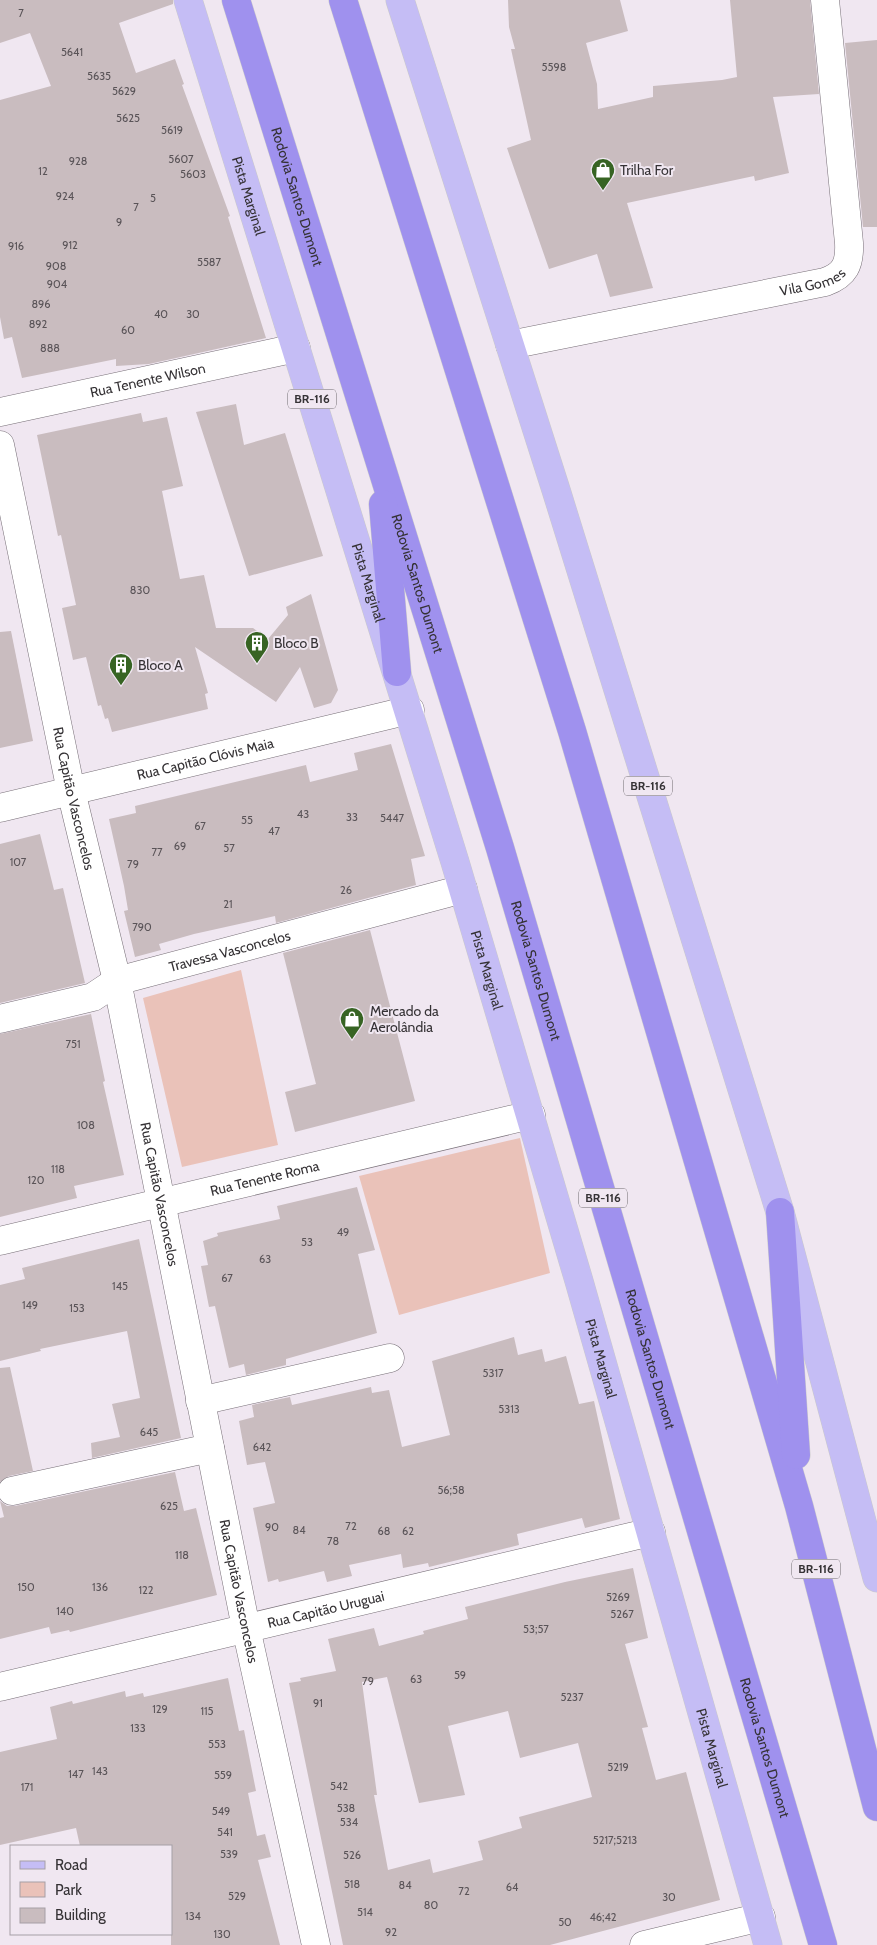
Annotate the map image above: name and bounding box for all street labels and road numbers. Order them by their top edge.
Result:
street label: Rodovia Santos Dumont [267,125,327,269]
street label: Pista Marginal [228,154,270,238]
street label: Vila Gomes [778,264,850,300]
street label: Rua Tenente Wilson [88,359,207,401]
road number: BR-116 [288,389,336,408]
street label: Rodovia Santos Dumont [387,512,448,655]
street label: Pista Marginal [348,541,389,625]
street label: Rua Capitão Vasconcelos [49,725,99,872]
street label: Rua Capitão Clóvis Maia [135,734,276,784]
road number: BR-116 [624,776,672,796]
street label: Rodovia Santos Dumont [507,899,565,1043]
street label: Travessa Vasconcelos [167,926,293,976]
street label: Pista Marginal [467,928,507,1012]
street label: Rua Capitão Vasconcelos [136,1121,183,1268]
street label: Rua Tenente Roma [208,1156,321,1200]
road number: BR-116 [579,1188,627,1208]
street label: Rodovia Santos Dumont [621,1287,680,1431]
street label: Pista Marginal [581,1317,621,1401]
street label: Rua Capitão Vasconcelos [216,1518,263,1665]
road number: BR-116 [792,1560,840,1578]
street label: Rua Capitão Uruguai [266,1587,386,1632]
street label: Rodovia Santos Dumont [736,1676,794,1820]
street label: Pista Marginal [692,1706,732,1791]

